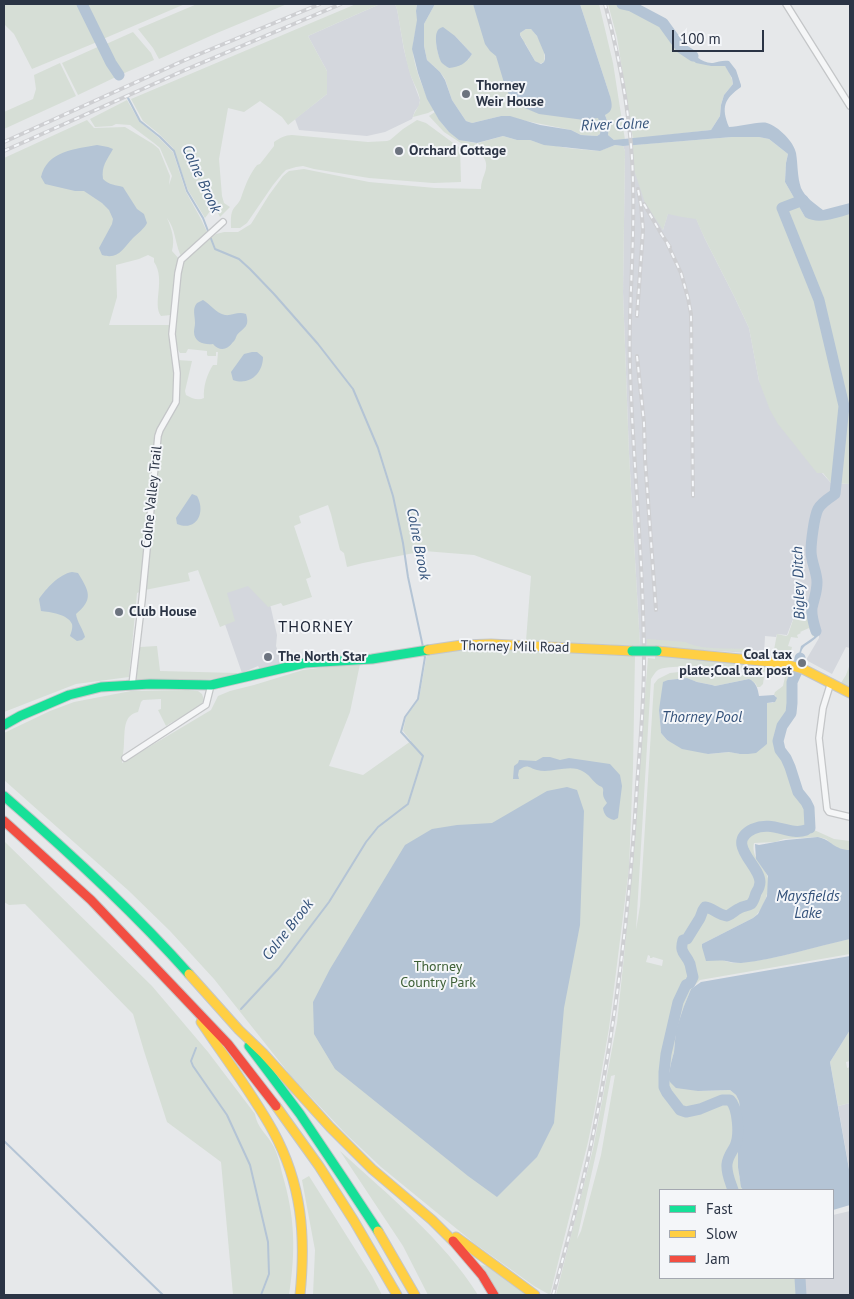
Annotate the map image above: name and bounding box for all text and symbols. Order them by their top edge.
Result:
scale bar [674,20,766,52]
text: 100 m [680,29,721,48]
place label: Thorney Weir House [476,78,544,110]
marker: Thorney Weir House [460,88,472,100]
water label: River Colne [581,115,649,135]
water label: Colne Brook [177,142,225,216]
place label: Orchard Cottage [409,143,506,159]
marker: Orchard Cottage [393,145,405,157]
street label: Colne Valley Trail [138,445,166,549]
water label: Colne Brook [402,507,434,581]
water label: Bigley Ditch [789,546,809,620]
place label: Club House [129,604,197,620]
marker: Club House [113,606,125,618]
district label: THORNEY [277,617,355,637]
street label: Thorney Mill Road [460,638,570,656]
place label: Coal tax plate;Coal tax post [679,647,792,680]
place label: The North Star [278,649,367,665]
marker: The North Star [262,651,274,663]
marker: Coal tax plate;Coal tax post [796,657,808,669]
water label: Thorney Pool [662,709,742,727]
water label: Maysfields Lake [776,888,840,923]
water label: Colne Brook [258,896,318,964]
park label: Thorney Country Park [400,959,476,992]
legend [659,1189,834,1279]
text: Fast [706,1199,733,1218]
text: Slow [706,1224,737,1243]
text: Jam [706,1249,730,1268]

